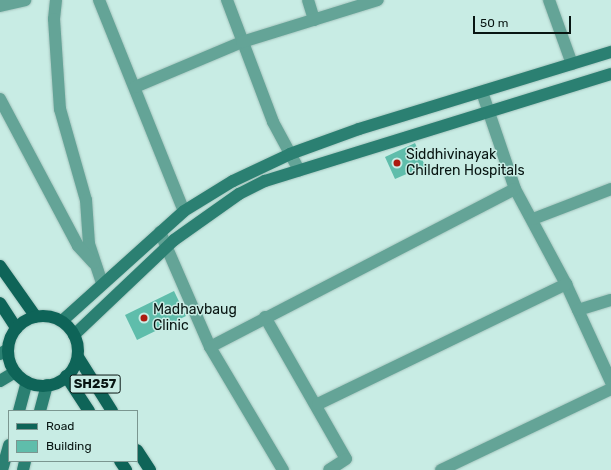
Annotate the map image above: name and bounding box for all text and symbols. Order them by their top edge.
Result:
scale bar [475,8,573,34]
text: 50 m [480,16,508,30]
place label: Siddhivinayak Children Hospitals [406,147,525,180]
marker: Siddhivinayak Children Hospitals [391,157,403,169]
place label: Madhavbaug Clinic [153,302,237,334]
marker: Madhavbaug Clinic [138,312,150,324]
road number: SH257 [69,373,121,395]
legend [8,410,138,462]
text: Road [46,419,74,433]
text: Building [46,439,92,453]

